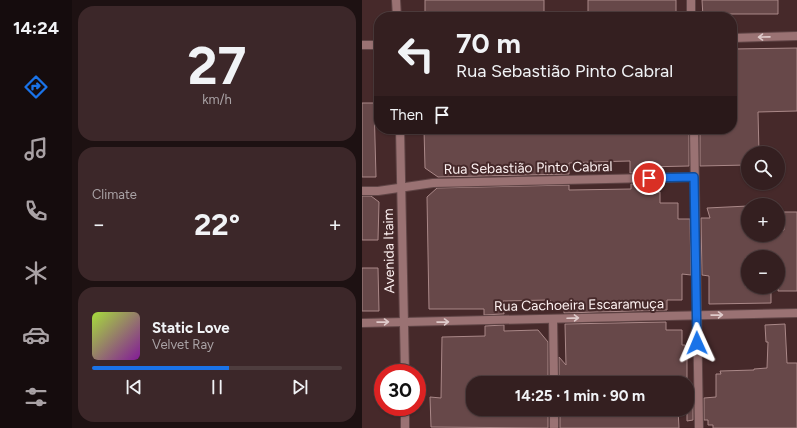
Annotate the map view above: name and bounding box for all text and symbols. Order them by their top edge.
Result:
text: 14:24 [13,17,59,39]
text: 70 m [456,26,521,60]
icon: left [390,28,442,80]
one-way arrow [758,33,771,41]
text: 27 [187,35,247,97]
text: Rua Sebastião Pinto Cabral [456,60,673,82]
icon: directions [22,73,50,101]
text: km/h [202,92,232,107]
icon: arrive [431,104,453,126]
text: Then [390,106,423,124]
icon: music [22,135,50,163]
map controls [741,146,785,294]
button: search [741,146,785,190]
street label: Rua Sebastião Pinto Cabral [443,158,613,178]
pin [632,161,666,195]
icon: arrive [638,167,660,189]
text: Climate [92,187,137,202]
icon: phone [22,197,50,225]
button: + [741,198,785,242]
text: 22° [194,206,240,243]
street label: Avenida Itaim [380,208,398,294]
text: − [92,211,106,238]
text: + [328,211,342,238]
button: − [741,250,785,294]
icon: climate [22,259,50,287]
street label: Rua Cachoeira Escaramuça [494,295,664,315]
one-way arrow [710,311,723,319]
one-way arrow [566,315,579,322]
one-way arrow [376,318,389,326]
one-way arrow [436,318,449,325]
text: Static Love [152,319,230,337]
icon: car [22,321,50,349]
position arrow [676,322,718,364]
text: Velvet Ray [152,337,214,352]
speed limit sign: 30 [374,364,426,416]
icon: previous [123,376,145,398]
icon: pause [206,376,228,398]
icon: next [289,376,311,398]
icon: filters [22,383,50,411]
text: 14:25 · 1 min · 90 m [515,387,645,405]

